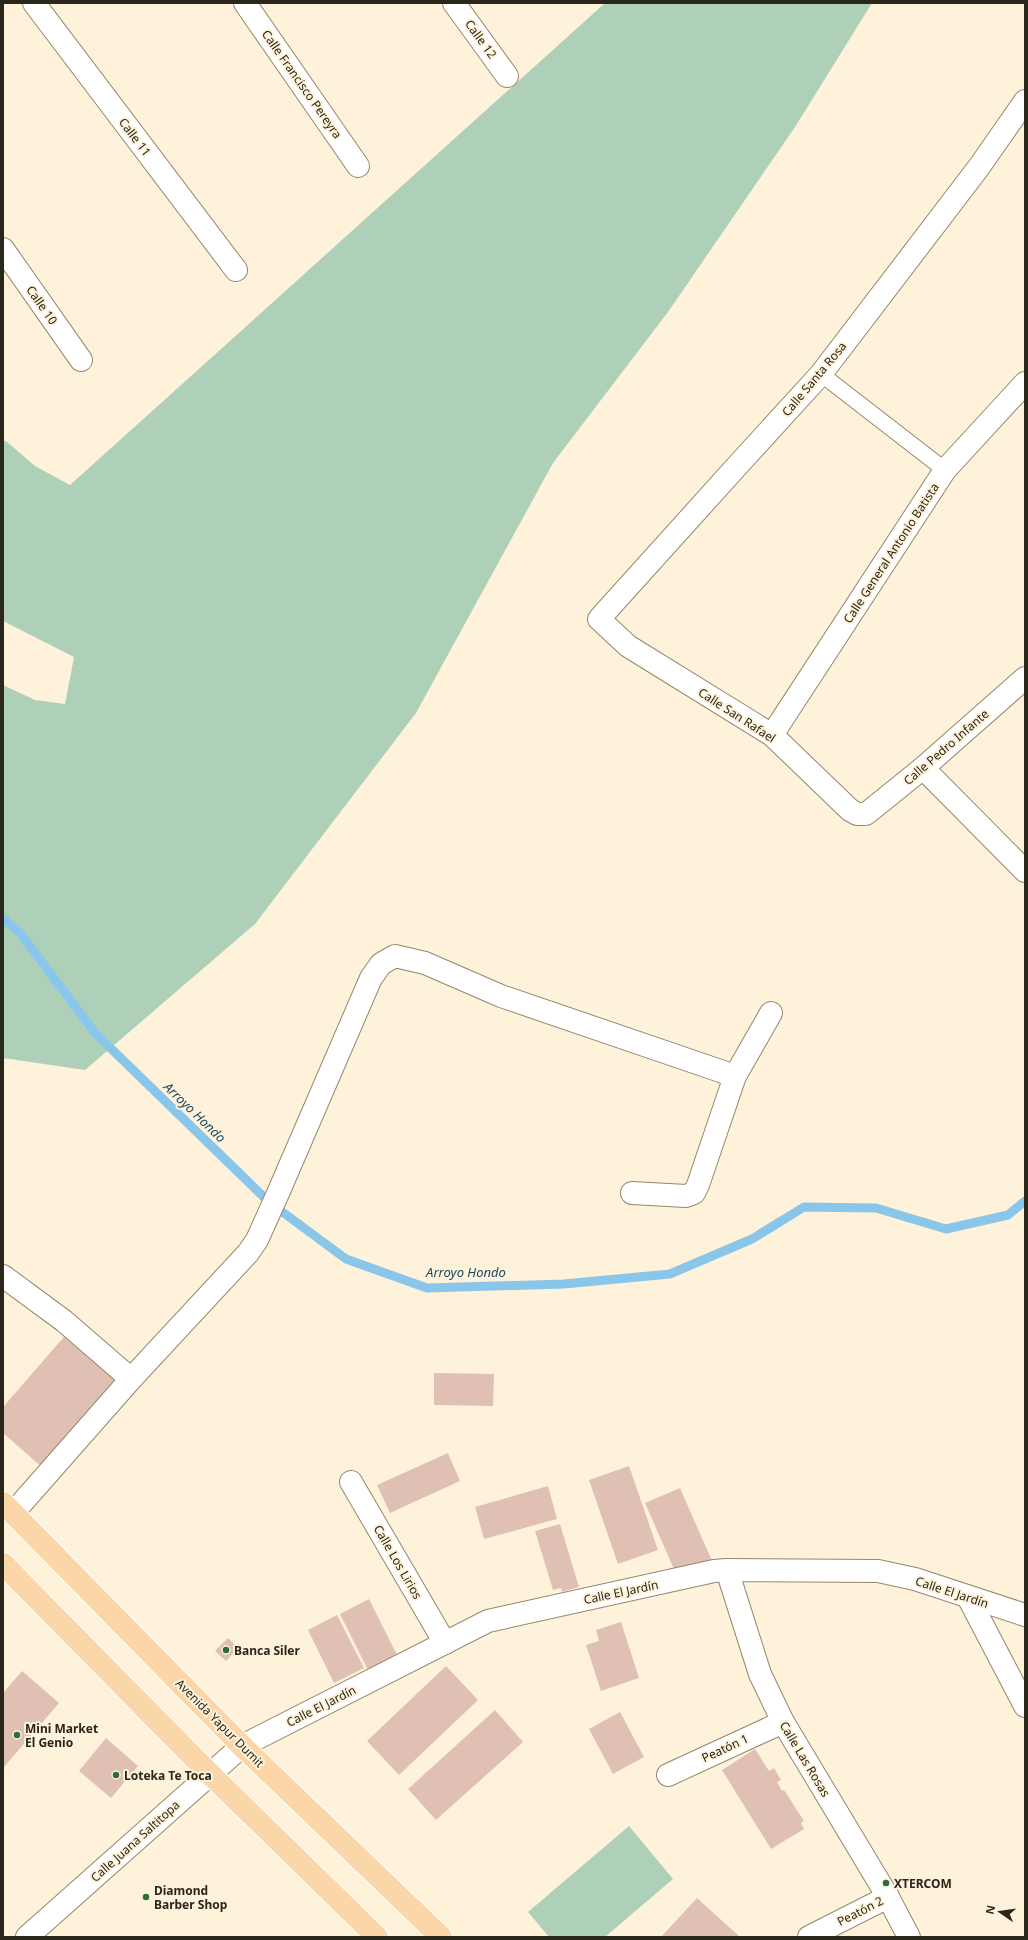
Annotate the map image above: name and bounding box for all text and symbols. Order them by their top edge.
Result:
street label: Calle 12 [461,16,501,62]
street label: Calle Francisco Pereyra [258,26,346,142]
street label: Calle 11 [115,114,155,160]
street label: Calle 10 [22,282,62,328]
street label: Calle Santa Rosa [778,338,850,420]
street label: Calle General Antonio Batista [839,480,943,626]
street label: Calle San Rafael [695,684,779,746]
street label: Calle Pedro Infante [900,705,992,789]
water label: Arroyo Hondo [159,1077,230,1146]
water label: Arroyo Hondo [425,1263,506,1281]
street label: Calle Los Lirios [370,1522,426,1603]
street label: Calle El Jardín [913,1572,991,1612]
street label: Calle El Jardín [582,1576,660,1608]
place label: Banca Siler [234,1642,300,1659]
marker: Banca Siler [221,1645,231,1655]
street label: Avenida Yapur Dumit [172,1675,269,1772]
street label: Calle El Jardín [283,1681,359,1731]
street label: Calle Las Rosas [776,1718,834,1800]
place label: Mini Market El Genio [25,1720,98,1751]
marker: Mini Market El Genio [12,1730,22,1740]
street label: Peatón 1 [699,1730,751,1766]
place label: Loteka Te Toca [124,1767,212,1784]
marker: Loteka Te Toca [111,1770,121,1780]
street label: Calle Juana Saltitopa [87,1796,183,1886]
place label: XTERCOM [894,1875,952,1892]
marker: XTERCOM [881,1878,891,1888]
place label: Diamond Barber Shop [154,1882,228,1913]
marker: Diamond Barber Shop [141,1892,151,1902]
street label: Peatón 2 [834,1892,886,1930]
north arrow [980,1892,1020,1932]
text: N [981,1904,998,1916]

